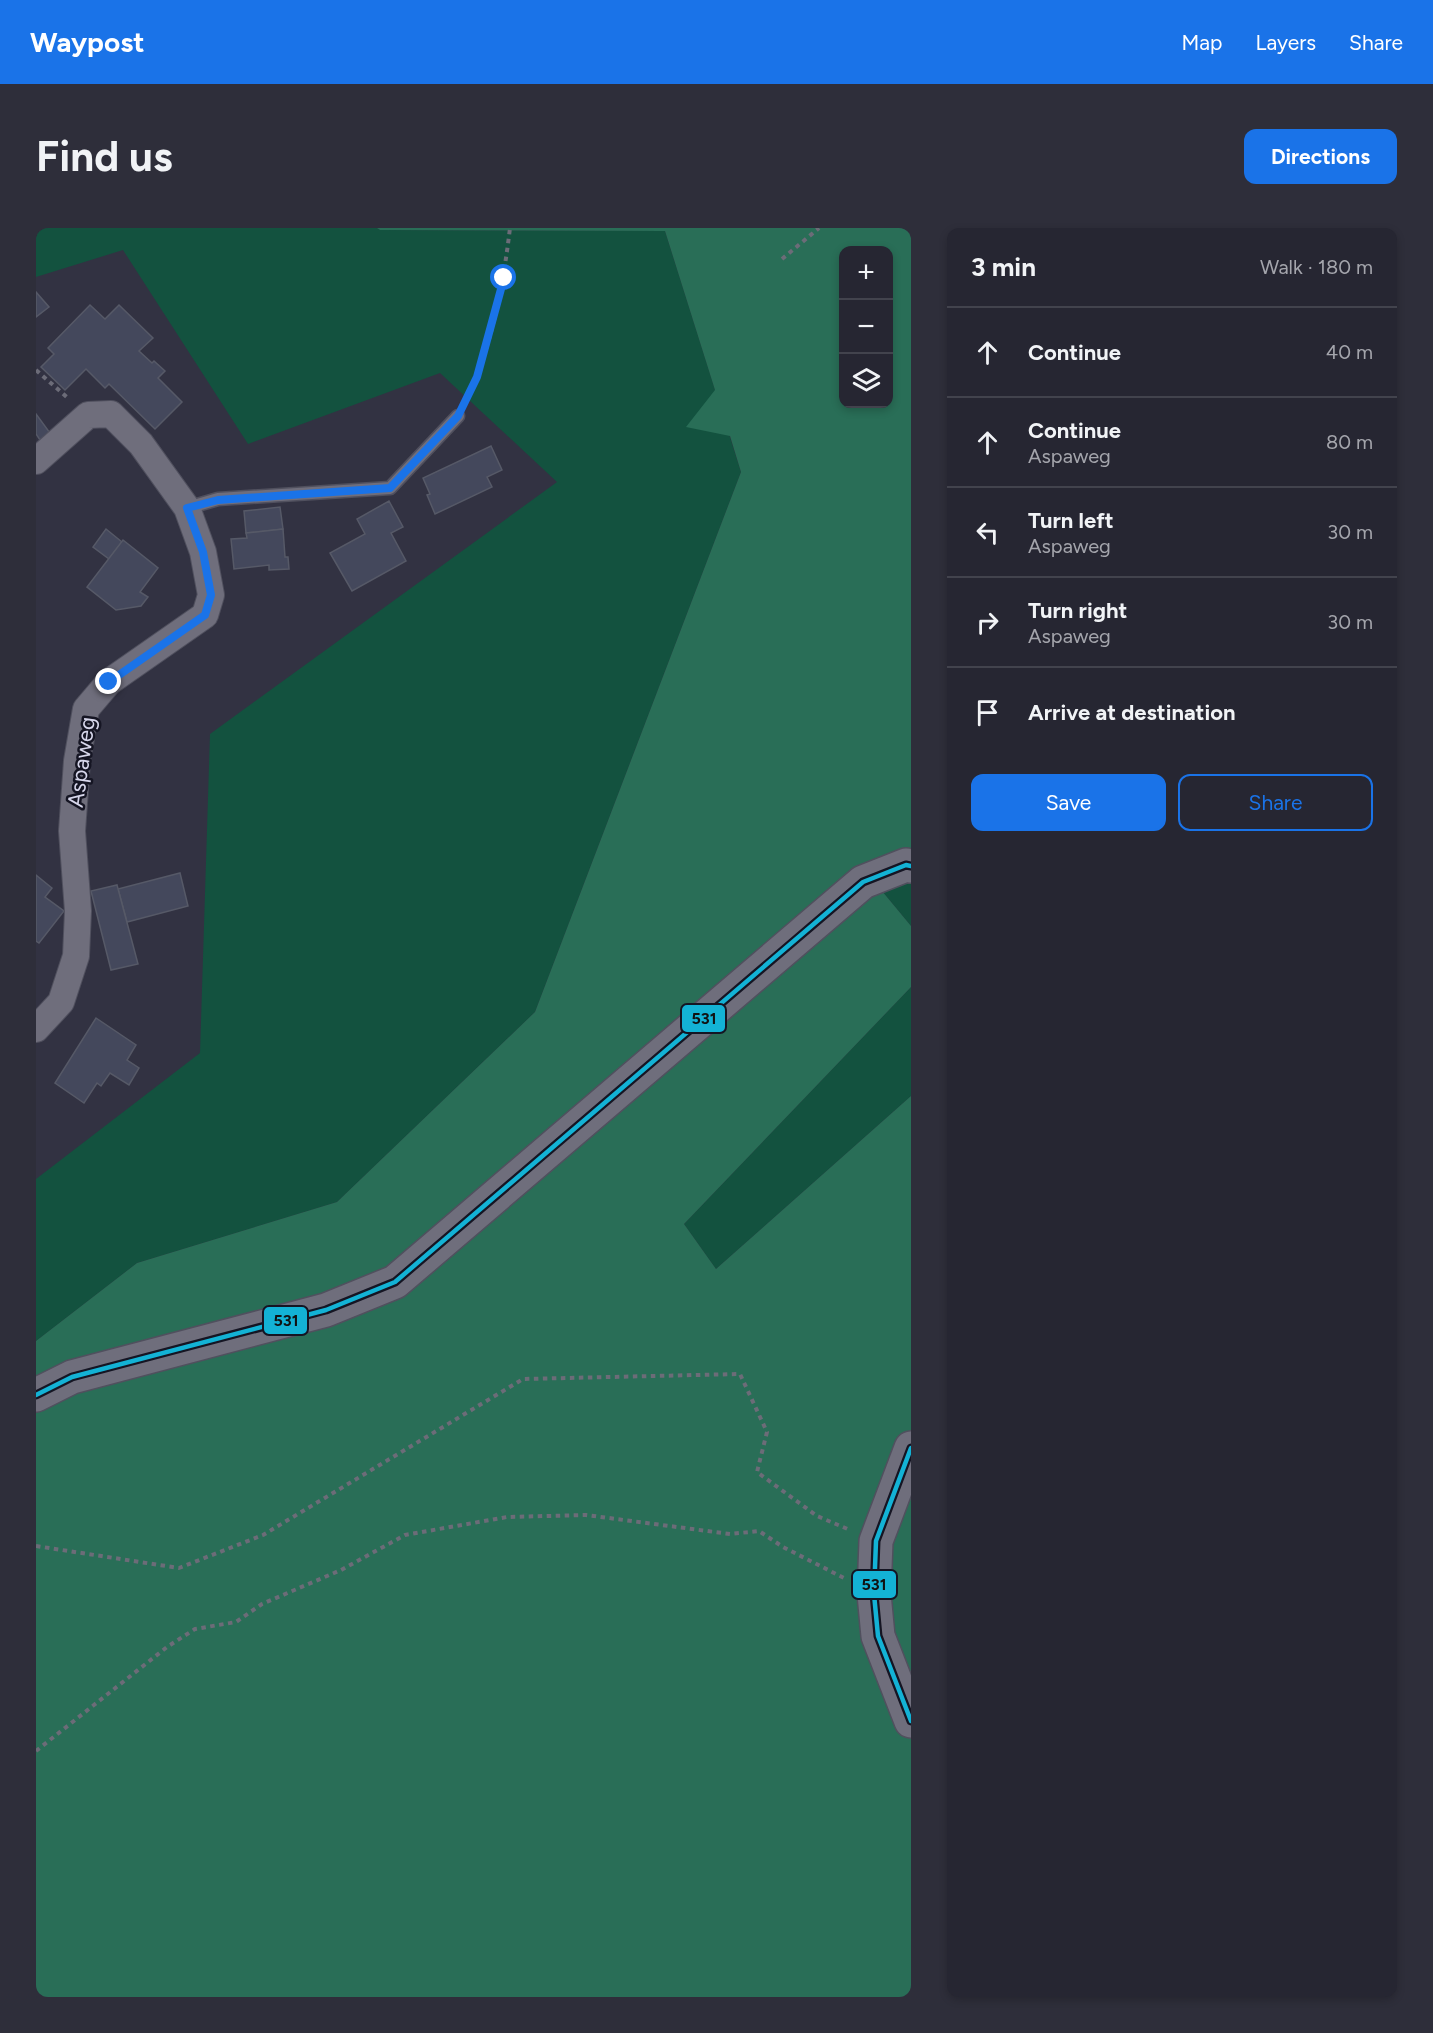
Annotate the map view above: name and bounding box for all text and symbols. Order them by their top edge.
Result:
text: Waypost [30,25,144,59]
text: Map [1182,30,1222,55]
text: Layers [1255,30,1316,55]
text: Share [1349,30,1403,55]
button: Directions [1244,129,1397,184]
text: Find us [36,131,173,182]
map controls [839,246,893,408]
button: + [839,246,893,300]
text: 3 min [971,251,1036,283]
text: Walk · 180 m [1260,255,1373,279]
route start [490,264,516,290]
button: − [839,300,893,354]
icon: ahead [971,336,1004,369]
text: Continue [1028,339,1121,366]
text: 40 m [1326,340,1373,364]
button: layers [839,354,893,408]
text: Continue [1028,417,1121,444]
icon: ahead [971,426,1004,459]
text: 80 m [1326,430,1373,454]
text: Aspaweg [1028,444,1111,468]
text: Turn left [1028,507,1114,534]
icon: left [971,516,1004,549]
text: 30 m [1327,520,1373,544]
text: Aspaweg [1028,534,1111,558]
text: Turn right [1028,597,1127,624]
icon: right [971,606,1004,639]
text: 30 m [1327,610,1373,634]
text: Aspaweg [1028,624,1111,648]
route end [95,668,121,694]
icon: arrive [971,696,1004,729]
text: Arrive at destination [1028,699,1236,726]
street label: Aspaweg [62,715,101,809]
button: Save [971,774,1166,831]
button: Share [1178,774,1373,831]
line badge: 531 [681,1004,726,1033]
text: 531 [692,1009,716,1028]
line badge: 531 [263,1306,308,1335]
text: 531 [274,1311,298,1330]
line badge: 531 [852,1570,897,1599]
text: 531 [862,1575,886,1594]

